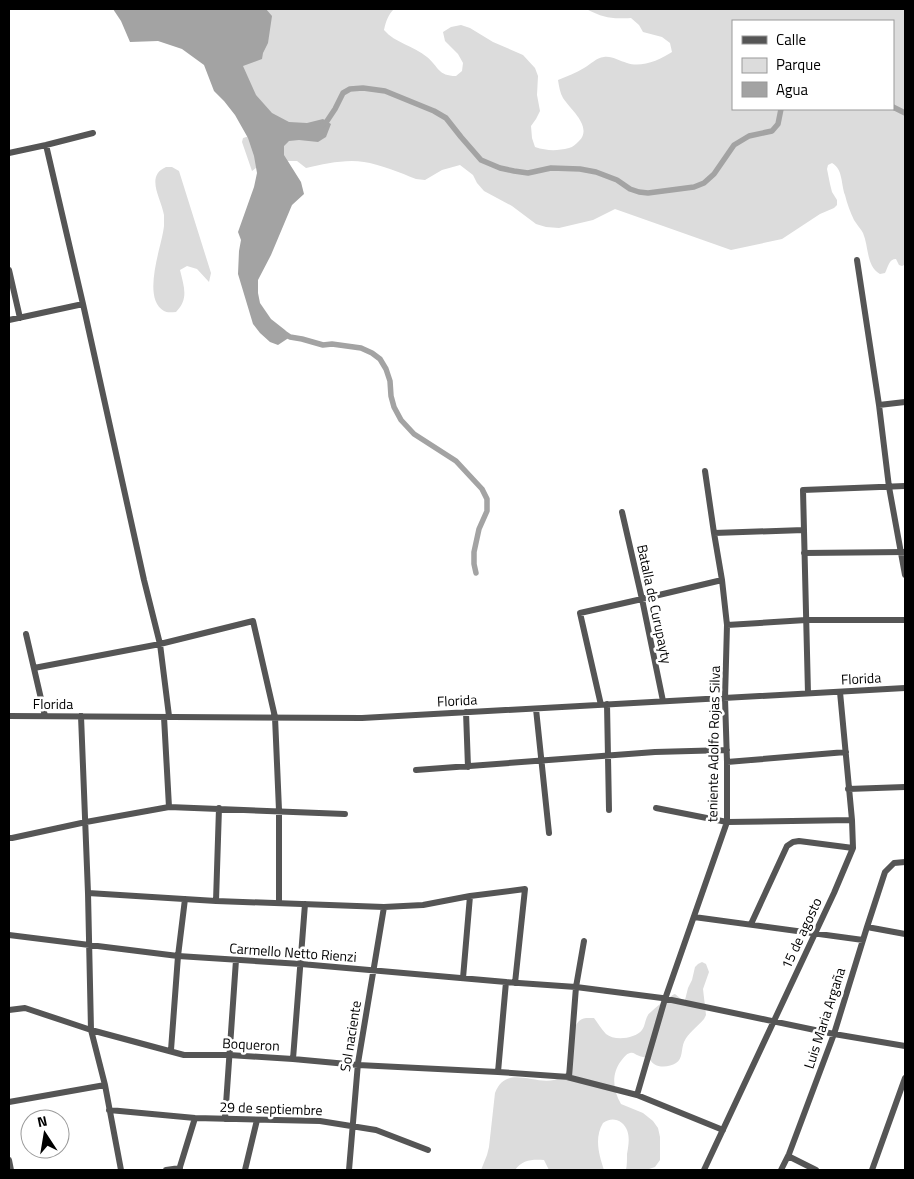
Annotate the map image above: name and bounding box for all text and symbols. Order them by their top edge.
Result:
legend [732,20,894,110]
text: Calle [776,28,806,51]
text: Parque [776,53,821,76]
text: Agua [776,78,808,101]
street label: Batalla de Curupayty [632,542,678,666]
street label: teniente Adolfo Rojas Silva [701,666,725,822]
street label: Florida [840,666,882,690]
street label: Florida [436,688,478,712]
street label: Florida [33,693,73,714]
street label: 15 de agosto [775,894,827,972]
street label: Carmello Netto Rienzi [229,937,357,967]
street label: Luis Maria Argaña [798,965,850,1071]
street label: Sol naciente [334,999,366,1073]
street label: Boqueron [222,1032,280,1056]
street label: 29 de septiembre [219,1096,323,1120]
north arrow [20,1109,70,1159]
text: N [35,1110,49,1132]

